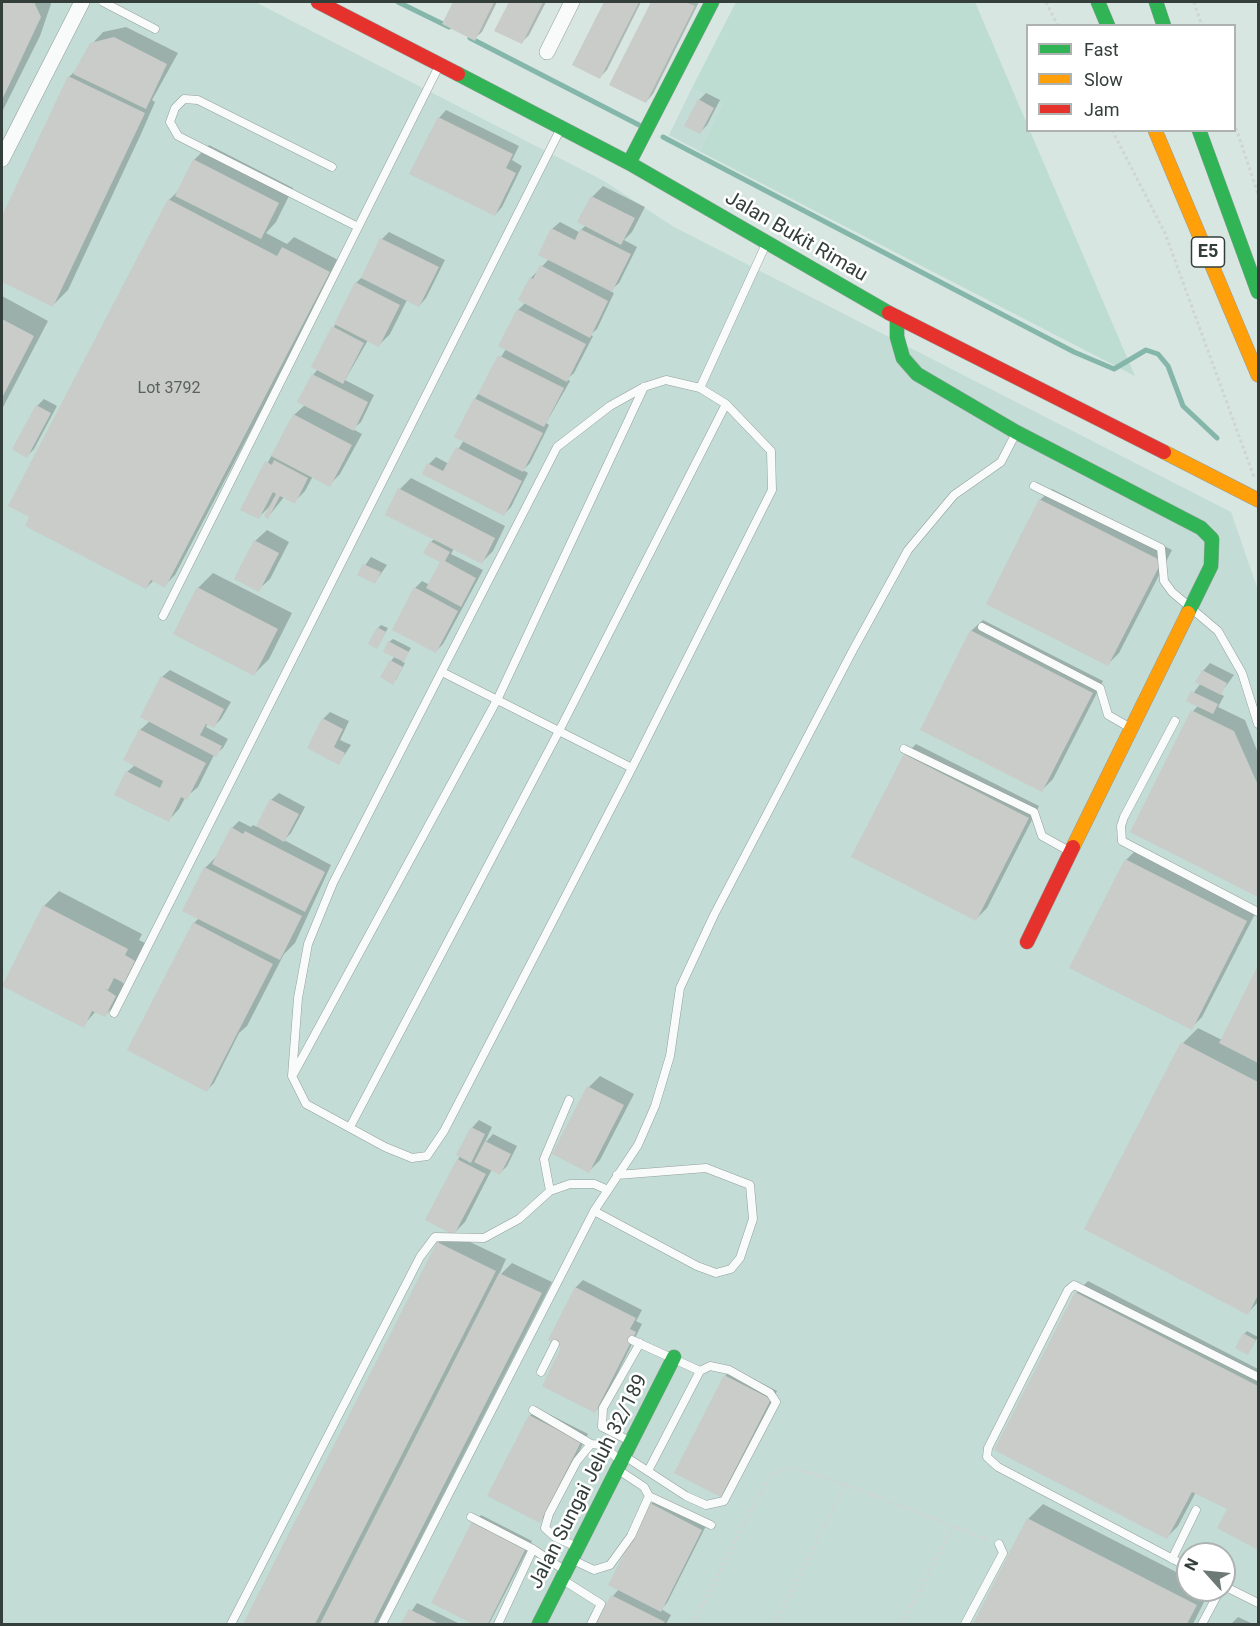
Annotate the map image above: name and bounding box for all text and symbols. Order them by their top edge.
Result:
legend [1026,24,1236,132]
text: Fast [1084,39,1119,60]
text: Slow [1084,69,1123,90]
text: Jam [1084,99,1120,120]
street label: Jalan Bukit Rimau [721,187,871,287]
road number: E5 [1192,237,1224,267]
house number: Lot 3792 [138,379,200,399]
street label: Jalan Sungai Jeluh 32/189 [524,1371,654,1593]
north arrow [1176,1542,1236,1602]
text: N [1180,1555,1202,1574]

